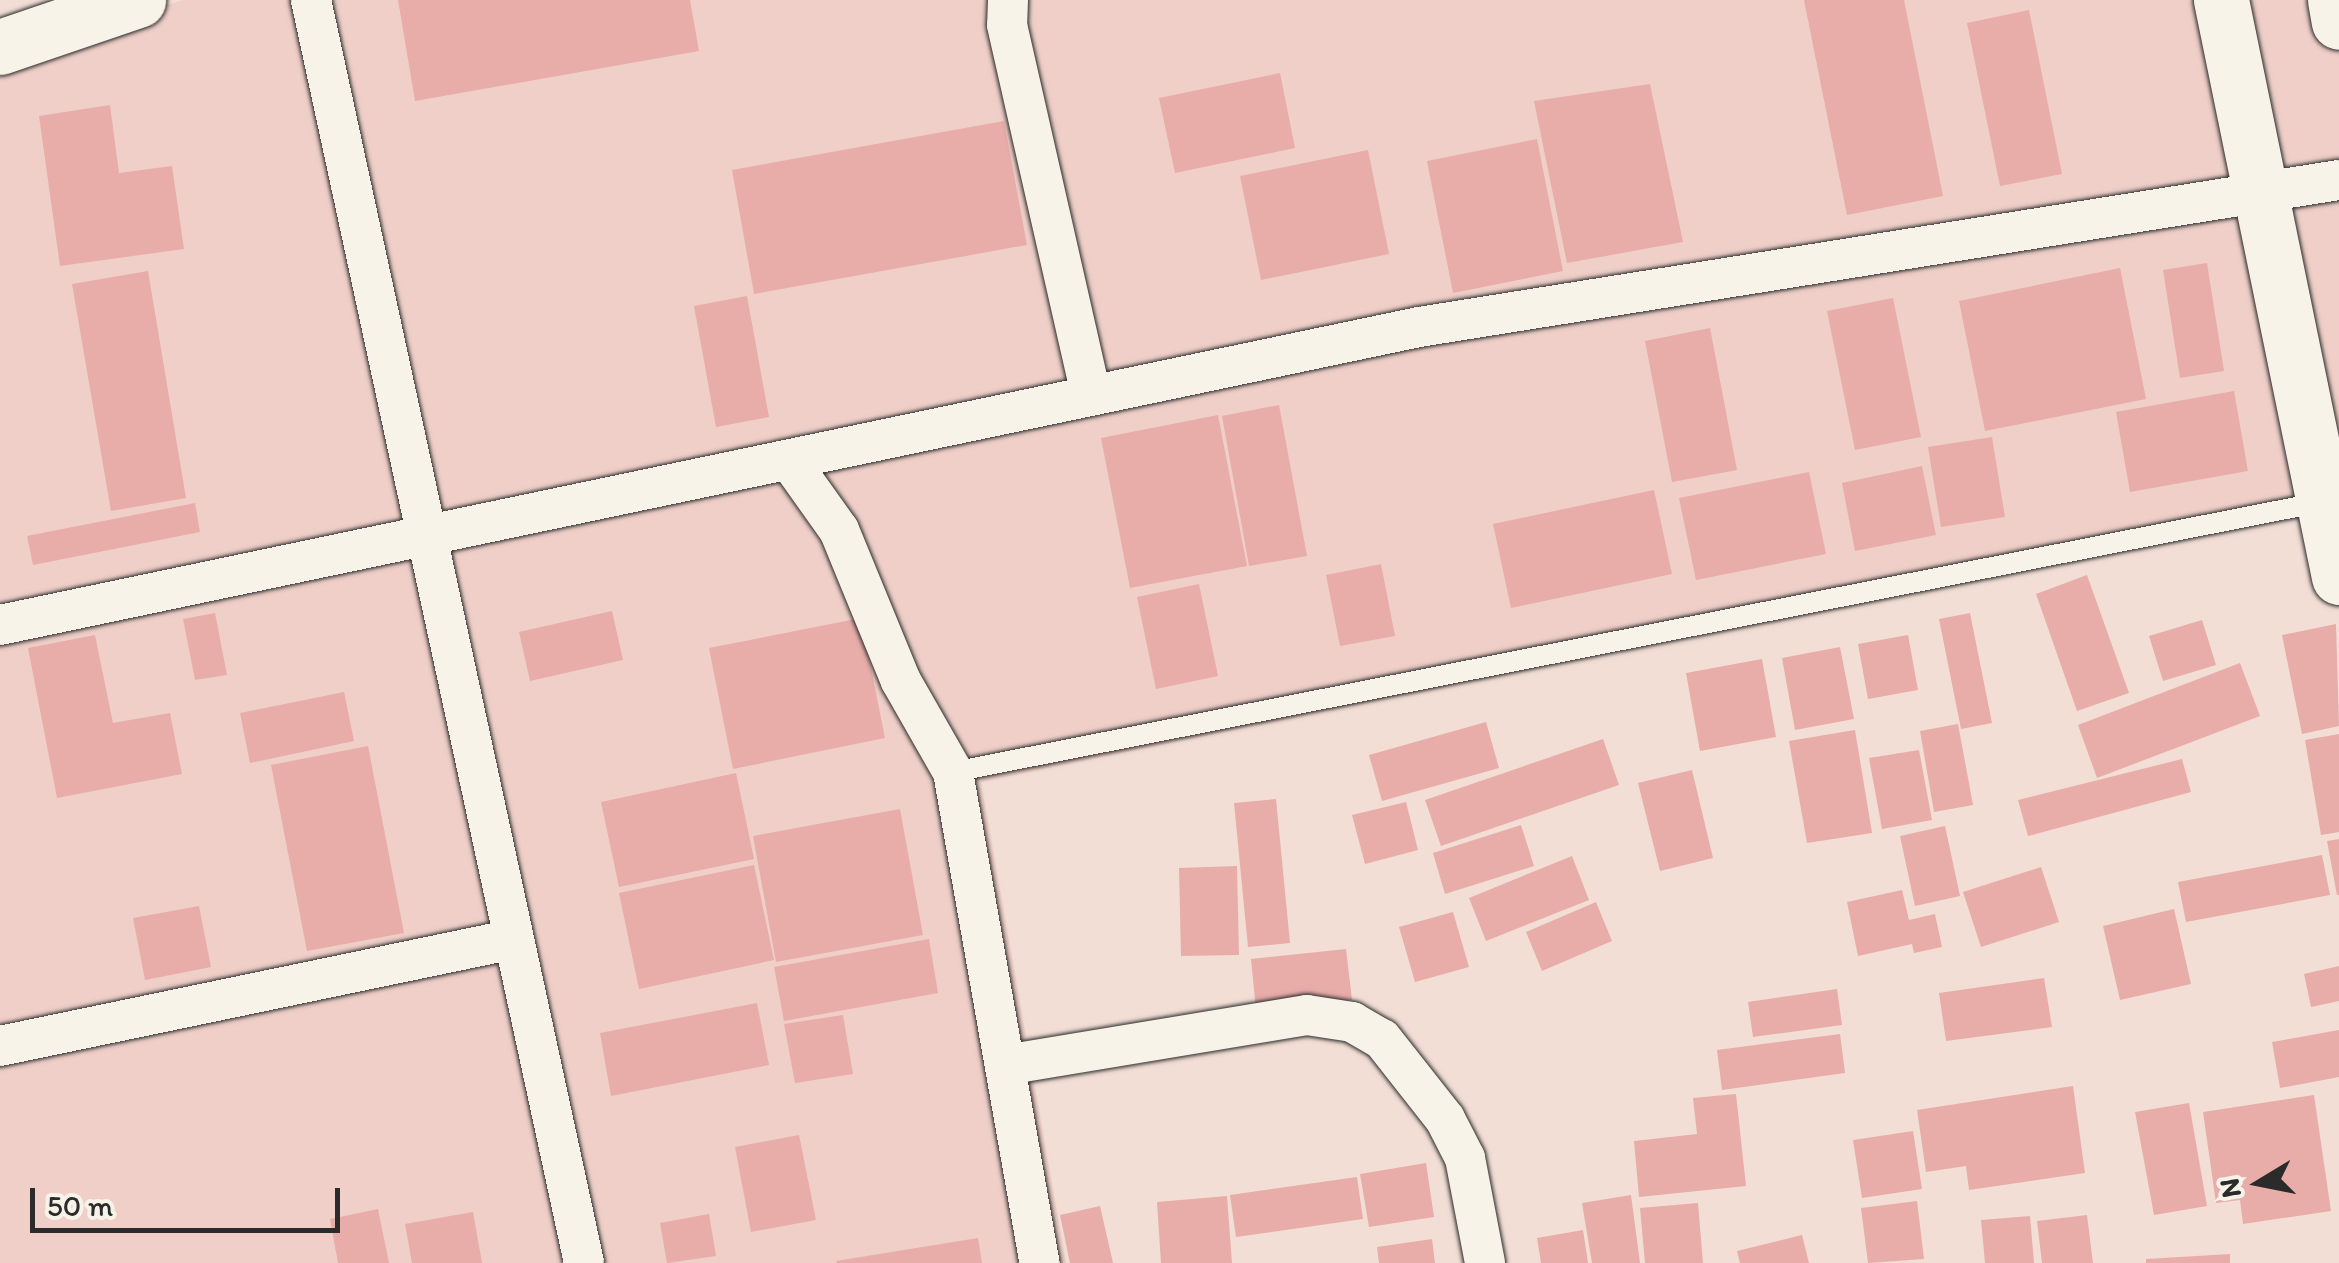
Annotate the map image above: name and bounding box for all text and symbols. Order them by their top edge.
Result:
north arrow [2209,1133,2309,1233]
scale bar [35,1168,345,1230]
text: N [2211,1176,2248,1200]
text: 50 m [47,1187,113,1224]

